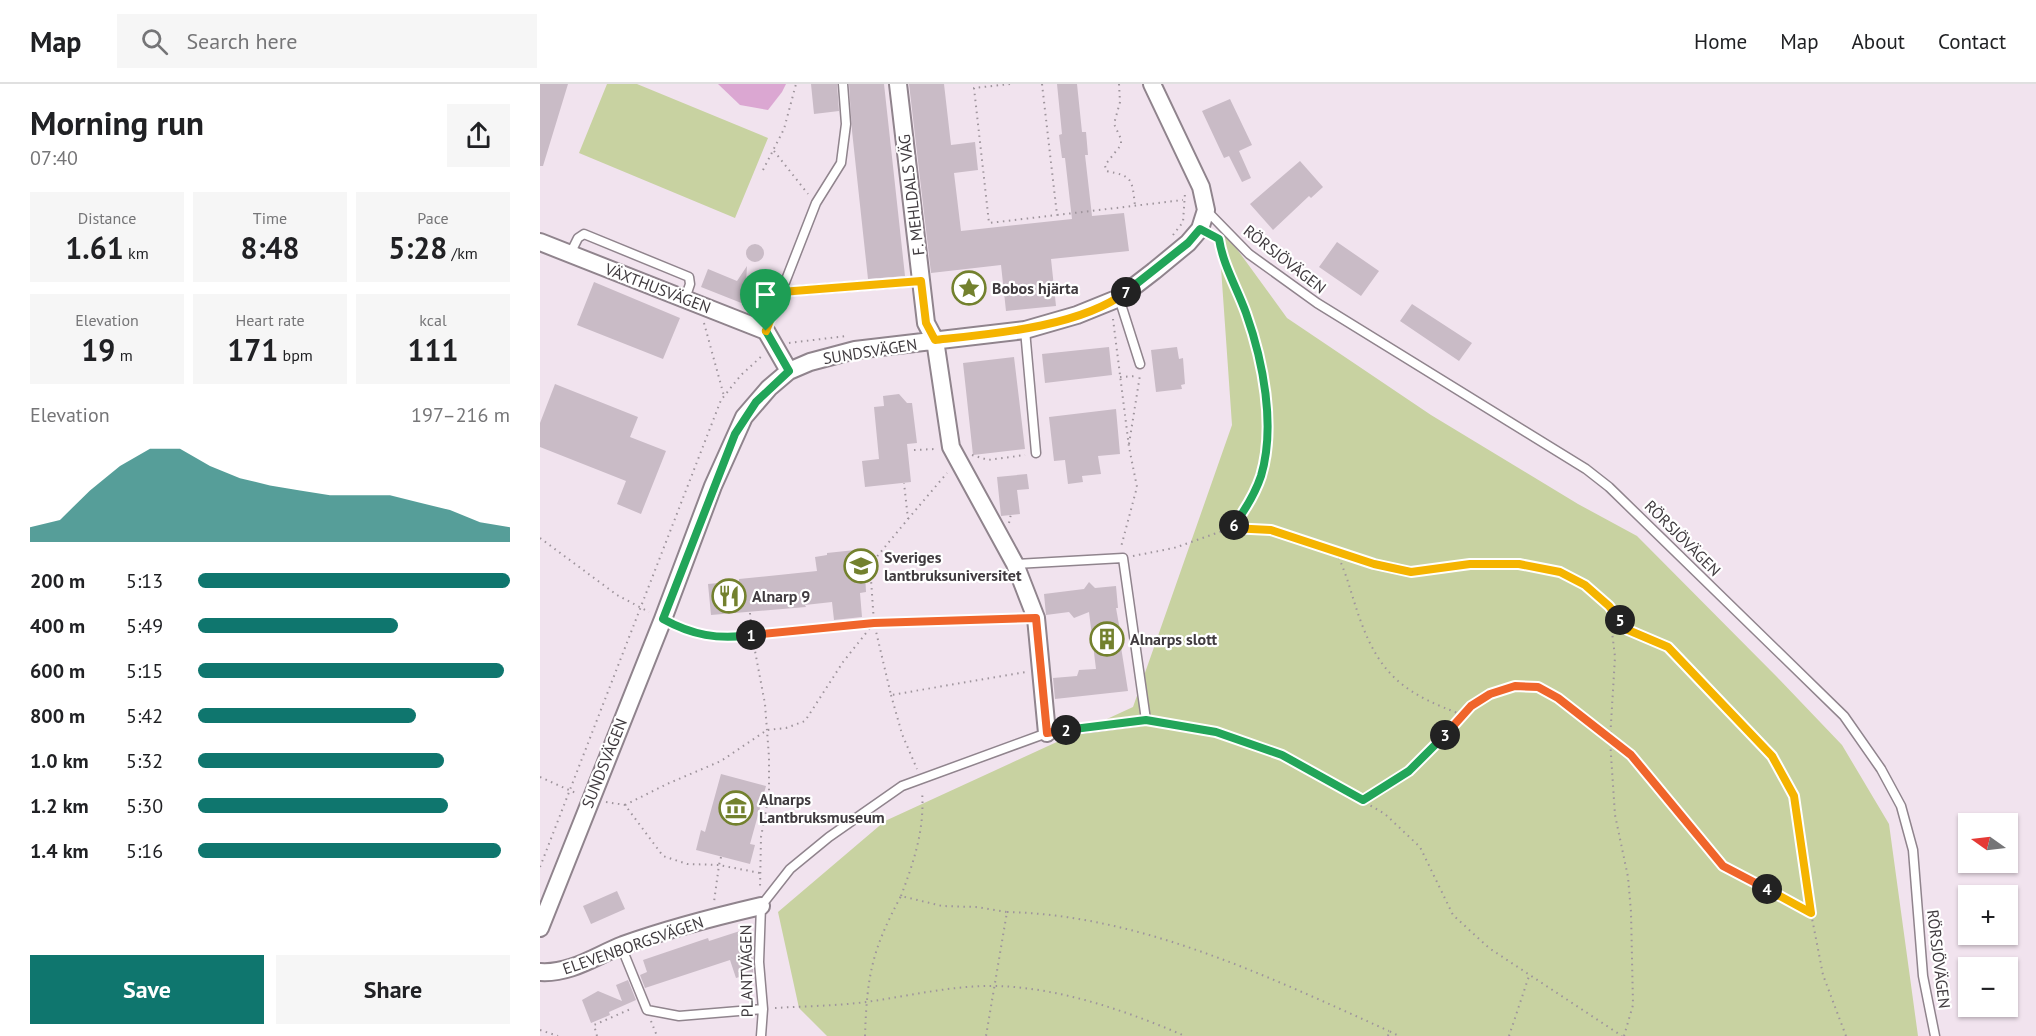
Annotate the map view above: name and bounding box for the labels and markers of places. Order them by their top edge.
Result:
pin [740,269,791,331]
place icon: Bobos hjärta [951,270,987,306]
pin: 7 [1111,277,1141,307]
place label: Bobos hjärta [992,278,1079,298]
pin: 6 [1219,510,1249,540]
place label: Sveriges lantbruksuniversitet [884,547,1022,585]
school or university icon: Sveriges lantbruksuniversitet [843,548,879,584]
restaurant icon: Alnarp 9 [711,578,747,614]
place label: Alnarp 9 [752,586,810,606]
pin: 5 [1605,605,1635,635]
pin: 1 [736,620,766,650]
building icon: Alnarps slott [1089,621,1125,657]
place label: Alnarps slott [1130,629,1218,649]
pin: 2 [1051,715,1081,745]
pin: 3 [1430,720,1460,750]
place label: Alnarps Lantbruksmuseum [759,789,885,827]
museum icon: Alnarps Lantbruksmuseum [718,790,754,826]
pin: 4 [1752,874,1782,904]

